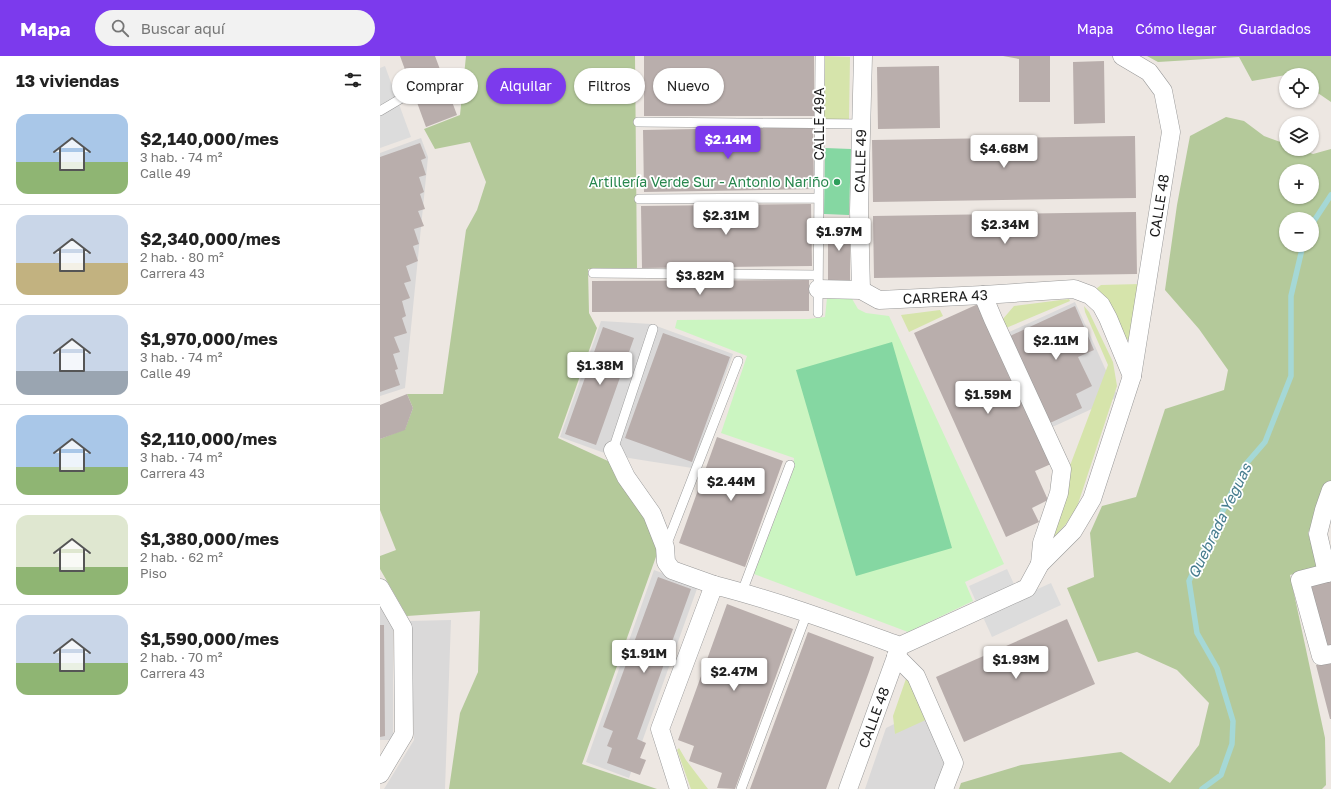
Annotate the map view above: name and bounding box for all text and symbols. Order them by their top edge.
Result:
search box [95,10,375,46]
text: Mapa [20,17,71,40]
icon: search [109,17,131,39]
text: Buscar aquí [141,19,225,37]
text: Mapa [1077,20,1113,37]
text: Cómo llegar [1135,20,1216,37]
text: Guardados [1238,20,1311,37]
chip: Comprar [392,68,478,104]
chip: Alquilar [486,68,566,104]
chip: Filtros [574,68,645,104]
chip: Nuevo [653,68,724,104]
map controls [1279,68,1319,252]
button: locate [1279,68,1319,108]
icon: filters [342,69,364,91]
text: 13 viviendas [16,70,119,91]
street label: CALLE 49A [810,87,827,161]
button: layers [1279,116,1319,156]
pin: $2.14M [695,126,761,160]
text: $2,140,000/mes [140,128,279,149]
street label: CALLE 49 [850,129,869,193]
icon: home [48,130,96,178]
text: $2.14M [704,131,752,147]
pin: $4.68M [971,135,1037,169]
text: $4.68M [979,140,1029,156]
text: 3 hab. · 74 m² [140,149,223,165]
button: + [1279,164,1319,204]
text: Calle 49 [140,165,191,181]
place label: Artillería Verde Sur - Antonio Nariño [589,173,829,190]
street label: CALLE 48 [1145,173,1172,239]
marker: Artillería Verde Sur - Antonio Nariño [832,177,842,187]
pin: $2.31M [693,202,759,236]
text: $2.31M [703,207,750,223]
pin: $2.34M [972,211,1038,245]
button: − [1279,212,1319,252]
text: $2.34M [981,216,1029,232]
pin: $1.97M [806,218,872,252]
text: $1.97M [816,223,862,239]
text: $2,340,000/mes [140,228,280,249]
icon: home [48,231,96,279]
text: 2 hab. · 80 m² [140,249,224,265]
pin: $3.82M [667,262,733,296]
text: Carrera 43 [140,265,205,281]
text: $3.82M [676,267,724,283]
street label: CARRERA 43 [902,286,989,307]
pin: $2.11M [1023,327,1089,361]
text: $1,970,000/mes [140,328,278,349]
icon: home [48,331,96,379]
text: $2.11M [1033,332,1079,348]
text: 3 hab. · 74 m² [140,349,223,365]
pin: $1.38M [567,352,633,386]
text: $1.38M [576,357,624,373]
text: Calle 49 [140,365,191,381]
pin: $1.59M [955,381,1021,415]
text: $1.59M [964,386,1012,402]
text: $2,110,000/mes [140,428,277,449]
icon: home [48,431,96,479]
text: 3 hab. · 74 m² [140,449,223,465]
water label: Quebrada Yeguas [1183,459,1256,581]
text: Carrera 43 [140,465,205,481]
pin: $2.44M [698,468,764,502]
text: $2.44M [707,473,755,489]
text: $1,380,000/mes [140,528,279,549]
icon: home [48,531,96,579]
text: 2 hab. · 62 m² [140,549,223,565]
text: Piso [140,565,167,581]
text: $1,590,000/mes [140,628,279,649]
icon: home [48,631,96,679]
pin: $1.91M [611,640,677,674]
text: $1.91M [621,645,667,661]
pin: $1.93M [983,646,1049,680]
text: 2 hab. · 70 m² [140,649,223,665]
text: $1.93M [992,651,1040,667]
pin: $2.47M [701,658,767,692]
text: $2.47M [710,663,758,679]
text: Carrera 43 [140,665,205,681]
street label: CALLE 48 [855,685,892,750]

